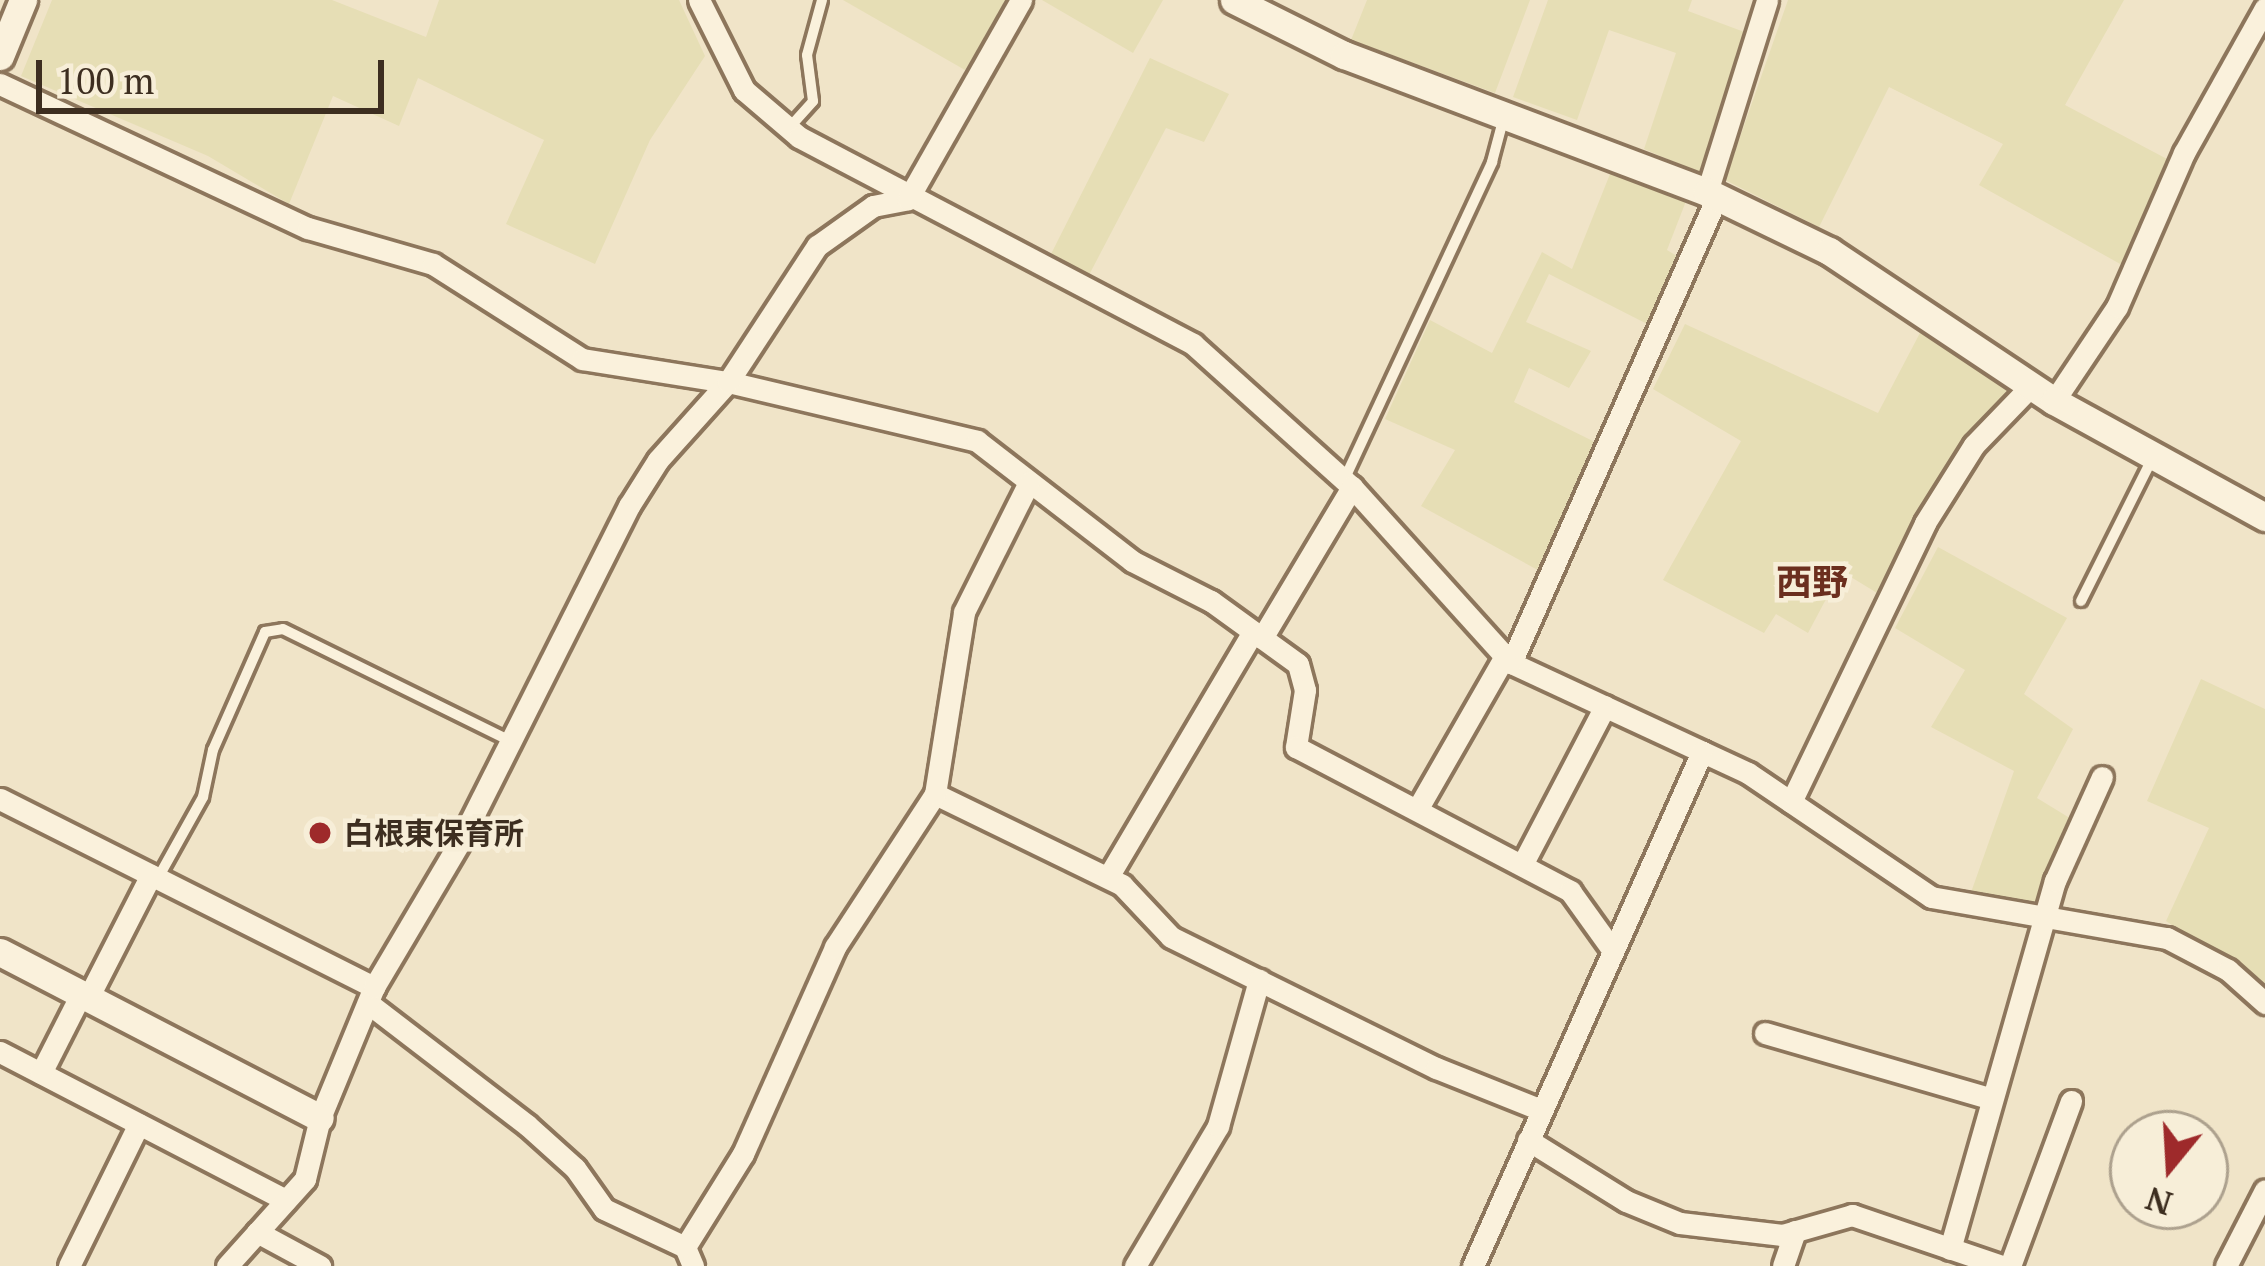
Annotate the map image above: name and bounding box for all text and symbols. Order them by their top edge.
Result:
scale bar [42,36,390,110]
text: 100 m [57,57,154,104]
district label: 西野 [1776,560,1848,604]
place label: 白根東保育所 [344,815,524,851]
marker: 白根東保育所 [307,820,333,846]
north arrow [2109,1110,2229,1230]
text: N [2140,1178,2177,1226]

